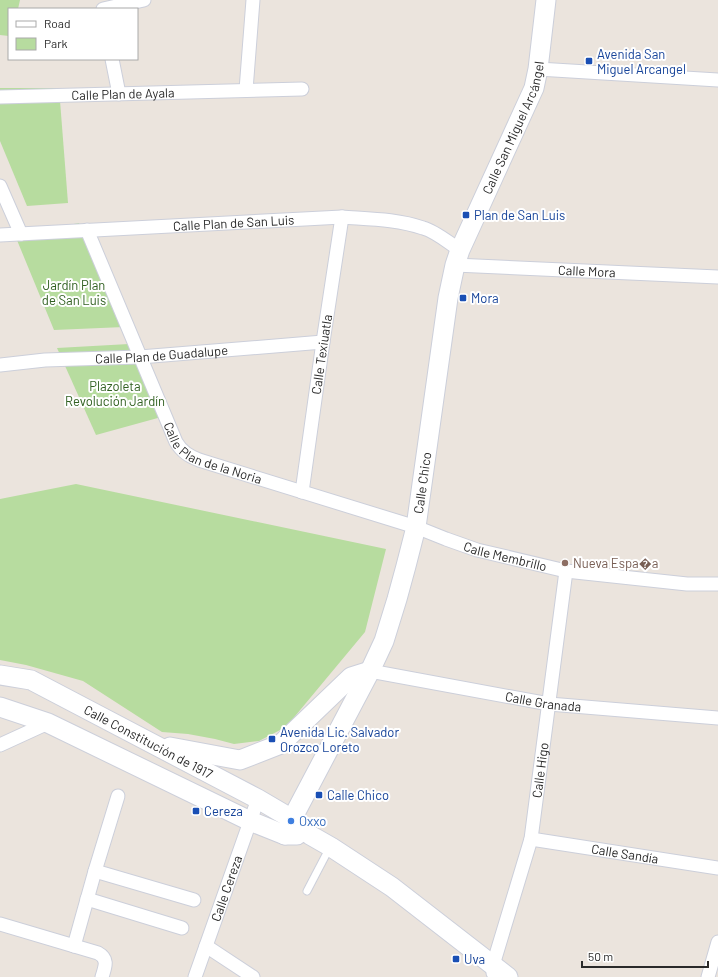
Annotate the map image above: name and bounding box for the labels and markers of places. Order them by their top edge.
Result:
place label: Avenida San Miguel Arcangel [597,46,686,77]
marker: Avenida San Miguel Arcangel [584,56,594,66]
place label: Plan de San Luis [474,207,565,223]
marker: Plan de San Luis [461,210,471,220]
place label: Mora [471,290,499,306]
marker: Mora [458,293,468,303]
place label: Nueva Espa�a [573,555,658,571]
marker: Nueva Espa�a [560,558,570,568]
place label: Avenida Lic. Salvador Orozco Loreto [280,724,399,755]
marker: Avenida Lic. Salvador Orozco Loreto [267,734,277,744]
place label: Calle Chico [327,787,389,803]
marker: Calle Chico [314,790,324,800]
place label: Cereza [204,803,243,819]
marker: Cereza [191,806,201,816]
place label: Oxxo [299,813,326,829]
marker: Oxxo [286,816,296,826]
place label: Uva [464,951,485,967]
marker: Uva [451,954,461,964]

